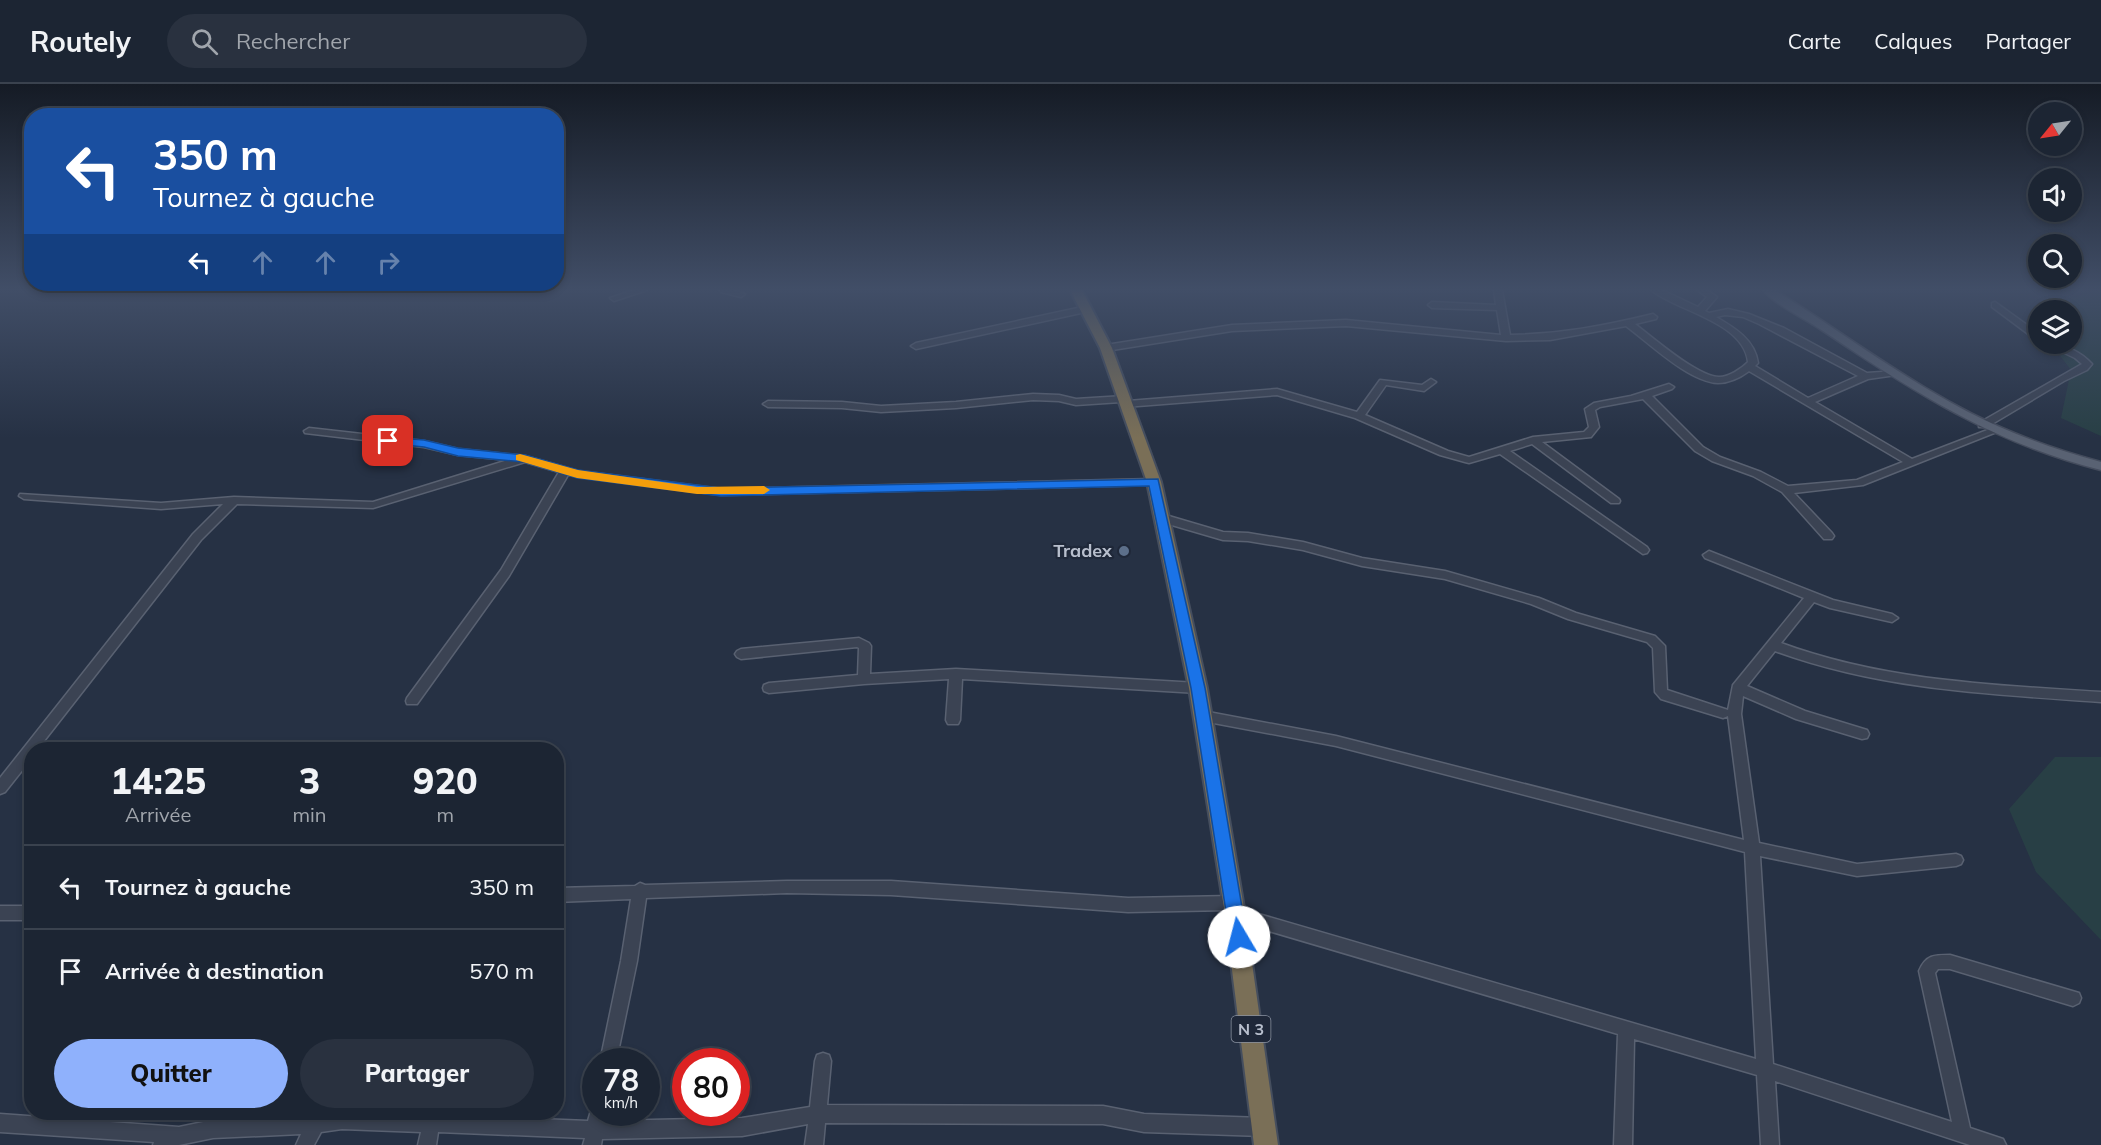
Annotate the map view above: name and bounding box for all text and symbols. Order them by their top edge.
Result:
search box [167,14,587,68]
text: Routely [30,24,131,59]
icon: search [188,25,221,58]
text: Rechercher [236,27,350,55]
text: Carte [1788,28,1841,54]
text: Calques [1874,28,1952,54]
text: Partager [1985,28,2071,54]
north arrow [2028,102,2082,156]
map controls [2028,102,2082,354]
text: 350 m [153,128,278,181]
icon: left [54,132,132,210]
button: sound [2028,168,2082,222]
text: Tournez à gauche [153,180,375,214]
button: search [2028,234,2082,288]
icon: left [183,246,216,279]
icon: ahead [246,246,279,279]
icon: ahead [309,246,342,279]
icon: right [372,246,405,279]
button: layers [2028,300,2082,354]
pin [362,415,413,466]
icon: arrive [371,424,404,457]
place label: Tradex [1053,539,1113,562]
marker: Tradex [1117,544,1131,558]
text: 14:25 [110,758,206,803]
text: 3 [299,758,320,803]
text: 920 [413,758,478,803]
text: Arrivée [125,802,191,827]
text: min [292,802,327,827]
text: m [436,802,454,827]
icon: left [54,871,87,904]
text: Tournez à gauche [105,873,291,901]
text: 350 m [469,873,534,901]
position arrow [1207,905,1271,969]
icon: arrive [54,955,87,988]
text: Arrivée à destination [105,957,324,985]
text: 570 m [469,957,534,985]
road number: N 3 [1232,1016,1270,1042]
button: Quitter [54,1039,288,1108]
button: Partager [300,1039,534,1108]
speed limit sign: 80 [672,1048,750,1126]
text: 78 [603,1061,639,1099]
text: km/h [604,1093,638,1112]

